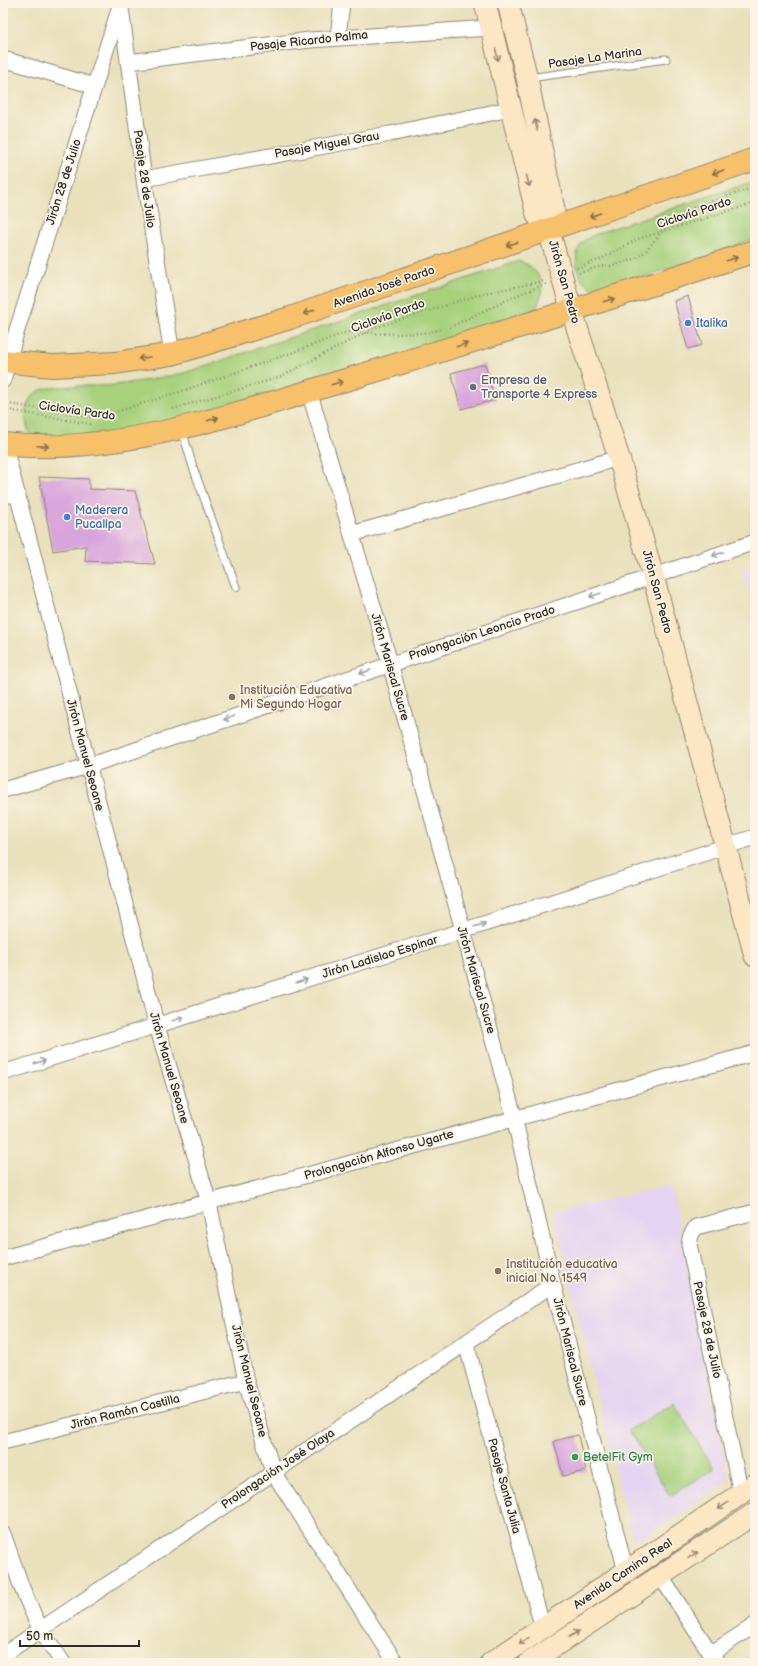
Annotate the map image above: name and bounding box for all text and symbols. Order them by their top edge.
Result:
street label: Pasaje Ricardo Palma [249,27,369,55]
street label: Pasaje La Marina [547,44,643,72]
one-way arrow [494,48,501,61]
one-way arrow [532,118,540,131]
street label: Pasaje Miguel Grau [273,128,381,162]
street label: Pasaje 28 de Julio [130,129,158,229]
street label: Jirón 28 de Julio [43,137,85,227]
one-way arrow [713,169,725,177]
one-way arrow [525,174,532,187]
street label: Ciclovía Pardo [655,194,733,232]
one-way arrow [589,212,602,219]
street label: Jirón San Pedro [545,239,583,326]
one-way arrow [506,240,518,248]
one-way arrow [726,255,739,262]
street label: Avenida José Pardo [331,263,437,311]
one-way arrow [603,295,615,303]
street label: Ciclovía Pardo [349,296,427,336]
one-way arrow [303,309,316,316]
place label: Italika [696,316,728,331]
marker: Italika [683,318,693,328]
one-way arrow [455,341,468,348]
one-way arrow [138,355,151,363]
place label: Empresa de Transporte 4 Express [481,373,597,402]
one-way arrow [331,379,344,386]
marker: Empresa de Transporte 4 Express [468,382,478,392]
street label: Ciclovía Pardo [38,398,117,424]
one-way arrow [206,415,219,422]
one-way arrow [36,443,49,450]
place label: Maderera Pucallpa [75,503,128,532]
marker: Maderera Pucallpa [62,512,72,522]
street label: Jirón San Pedro [639,549,675,636]
one-way arrow [712,551,725,558]
one-way arrow [588,592,601,599]
street label: Prolongación Leoncio Prado [407,602,557,664]
street label: Jirón Mariscal Sucre [368,612,412,722]
one-way arrow [359,668,371,676]
place label: Institución Educativa Mi Segundo Hogar [240,683,353,712]
marker: Institución Educativa Mi Segundo Hogar [227,692,237,702]
street label: Jirón Manuel Seoane [63,697,107,813]
one-way arrow [222,715,235,722]
one-way arrow [473,921,486,928]
street label: Jirón Mariscal Sucre [454,925,498,1035]
street label: Jirón Ladislao Espinar [320,932,440,982]
one-way arrow [295,977,308,984]
street label: Jirón Manuel Seoane [146,1010,192,1126]
one-way arrow [171,1015,184,1022]
one-way arrow [34,1058,47,1065]
street label: Prolongación Alfonso Ugarte [303,1126,455,1184]
place label: Institución educativa inicial No. 1549 [506,1257,618,1286]
marker: Institución educativa inicial No. 1549 [493,1266,503,1276]
street label: Pasaje 28 de Julio [689,1280,725,1380]
street label: Jirón Mariscal Sucre [549,1296,591,1408]
street label: Jirón Manuel Seoane [228,1323,270,1439]
street label: Jirón Ramón Castilla [69,1391,181,1433]
street label: Prolongación José Olaya [218,1425,338,1513]
street label: Pasaje Santa Julia [484,1437,524,1536]
place label: BetelFit Gym [583,1450,653,1465]
marker: BetelFit Gym [570,1452,580,1462]
one-way arrow [718,1502,729,1510]
street label: Avenida Camino Real [571,1535,675,1613]
one-way arrow [687,1551,698,1559]
scale bar [20,1622,139,1648]
text: 50 m [26,1629,53,1644]
one-way arrow [568,1630,579,1638]
one-way arrow [518,1638,530,1646]

